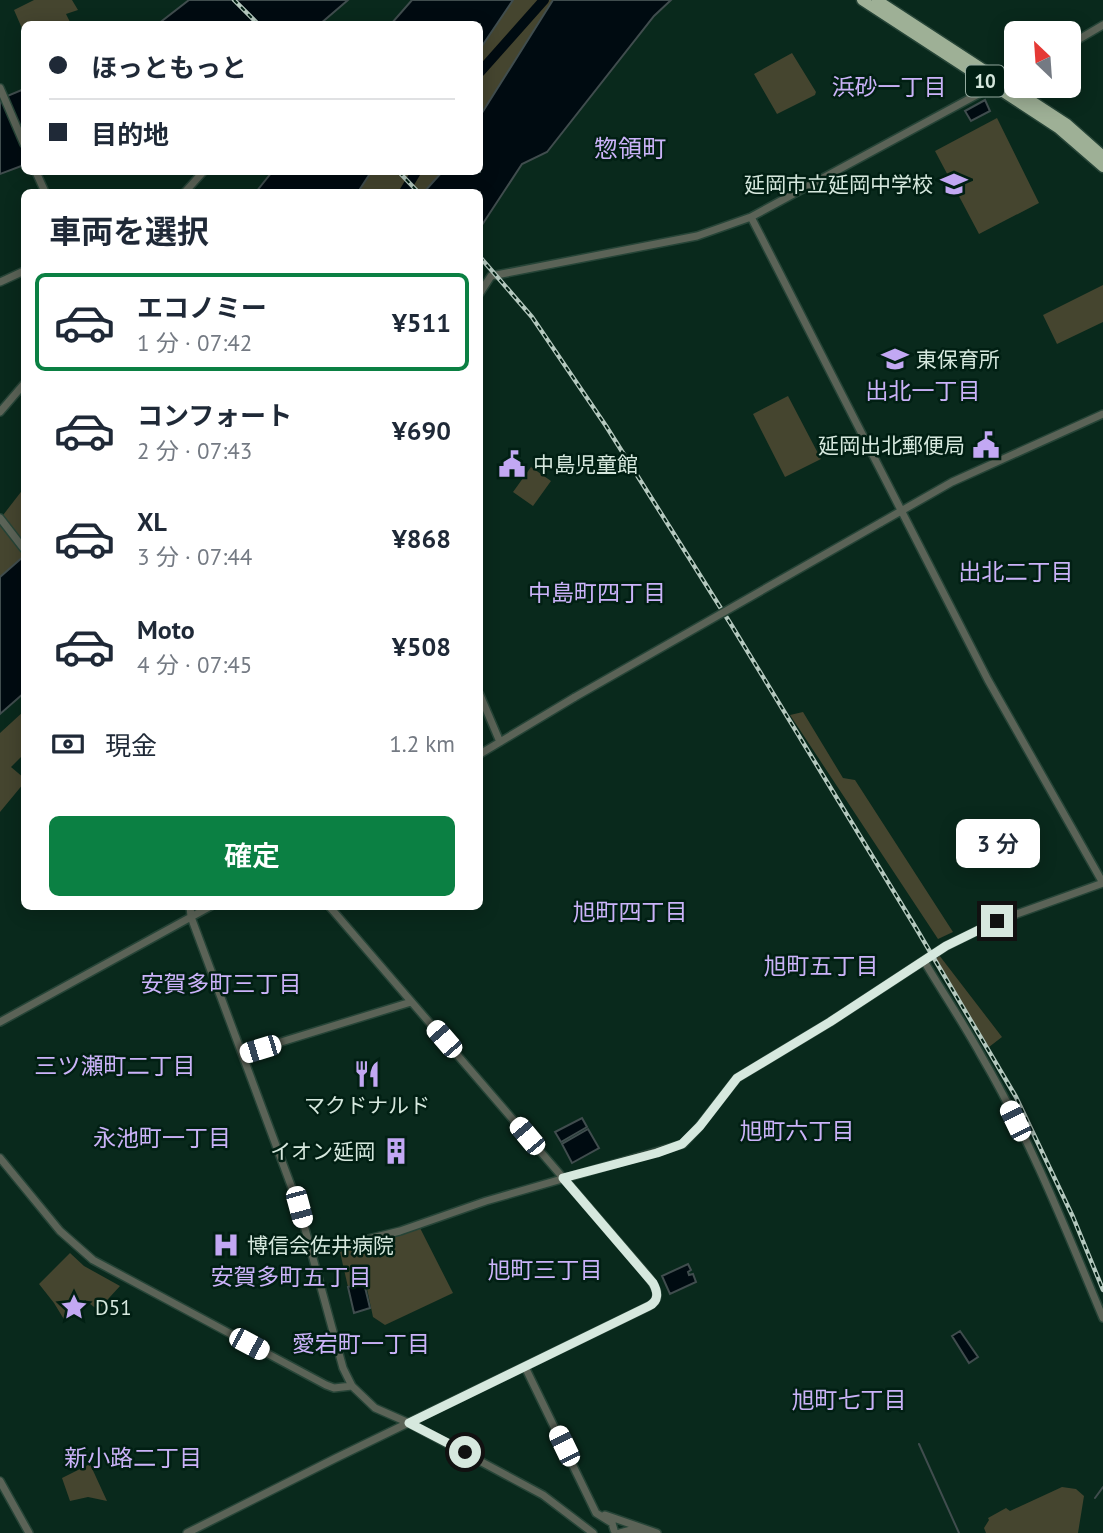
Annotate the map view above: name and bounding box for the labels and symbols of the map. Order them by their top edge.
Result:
north arrow [1004,21,1082,98]
road number: 10 [966,66,1004,96]
district label: 浜砂一丁目 [832,72,947,101]
district label: 惣領町 [594,133,666,164]
school or university icon: 延岡市立延岡中学校 [939,169,969,199]
place label: 延岡市立延岡中学校 [744,171,933,198]
school or university icon: 東保育所 [880,344,910,374]
place label: 東保育所 [916,346,1000,373]
district label: 出北一丁目 [866,376,981,405]
public building icon: 延岡出北郵便局 [971,430,1001,460]
place label: 延岡出北郵便局 [818,432,965,459]
public building icon: 中島児童館 [497,449,527,479]
place label: 中島児童館 [533,451,638,478]
district label: 出北二丁目 [959,557,1074,586]
district label: 中島町四丁目 [528,578,666,607]
callout: 3 分 [955,820,1039,869]
district label: 旭町四丁目 [573,897,688,926]
route end [981,905,1013,937]
district label: 旭町五丁目 [764,951,879,980]
district label: 安賀多町三丁目 [141,969,302,998]
car [423,1016,466,1062]
car [237,1033,284,1065]
district label: 三ツ瀬町二丁目 [35,1051,196,1080]
restaurant icon: マクドナルド [352,1059,382,1089]
place label: マクドナルド [304,1092,430,1119]
car [997,1098,1034,1144]
car [506,1113,549,1159]
district label: 旭町六丁目 [740,1116,855,1145]
district label: 永池町一丁目 [93,1123,231,1152]
building icon: イオン延岡 [381,1136,411,1166]
place label: イオン延岡 [270,1138,375,1165]
car [284,1184,315,1230]
hospital icon: 博信会佐井病院 [211,1230,241,1260]
place label: 博信会佐井病院 [247,1232,394,1259]
district label: 旭町三丁目 [488,1255,603,1284]
district label: 安賀多町五丁目 [211,1262,372,1291]
place icon: D51 [59,1292,89,1322]
place label: D51 [95,1294,132,1321]
car [226,1325,273,1363]
district label: 愛宕町一丁目 [292,1329,430,1358]
district label: 旭町七丁目 [792,1385,907,1414]
car [546,1423,583,1469]
route start [449,1436,481,1468]
district label: 新小路二丁目 [64,1443,202,1472]

